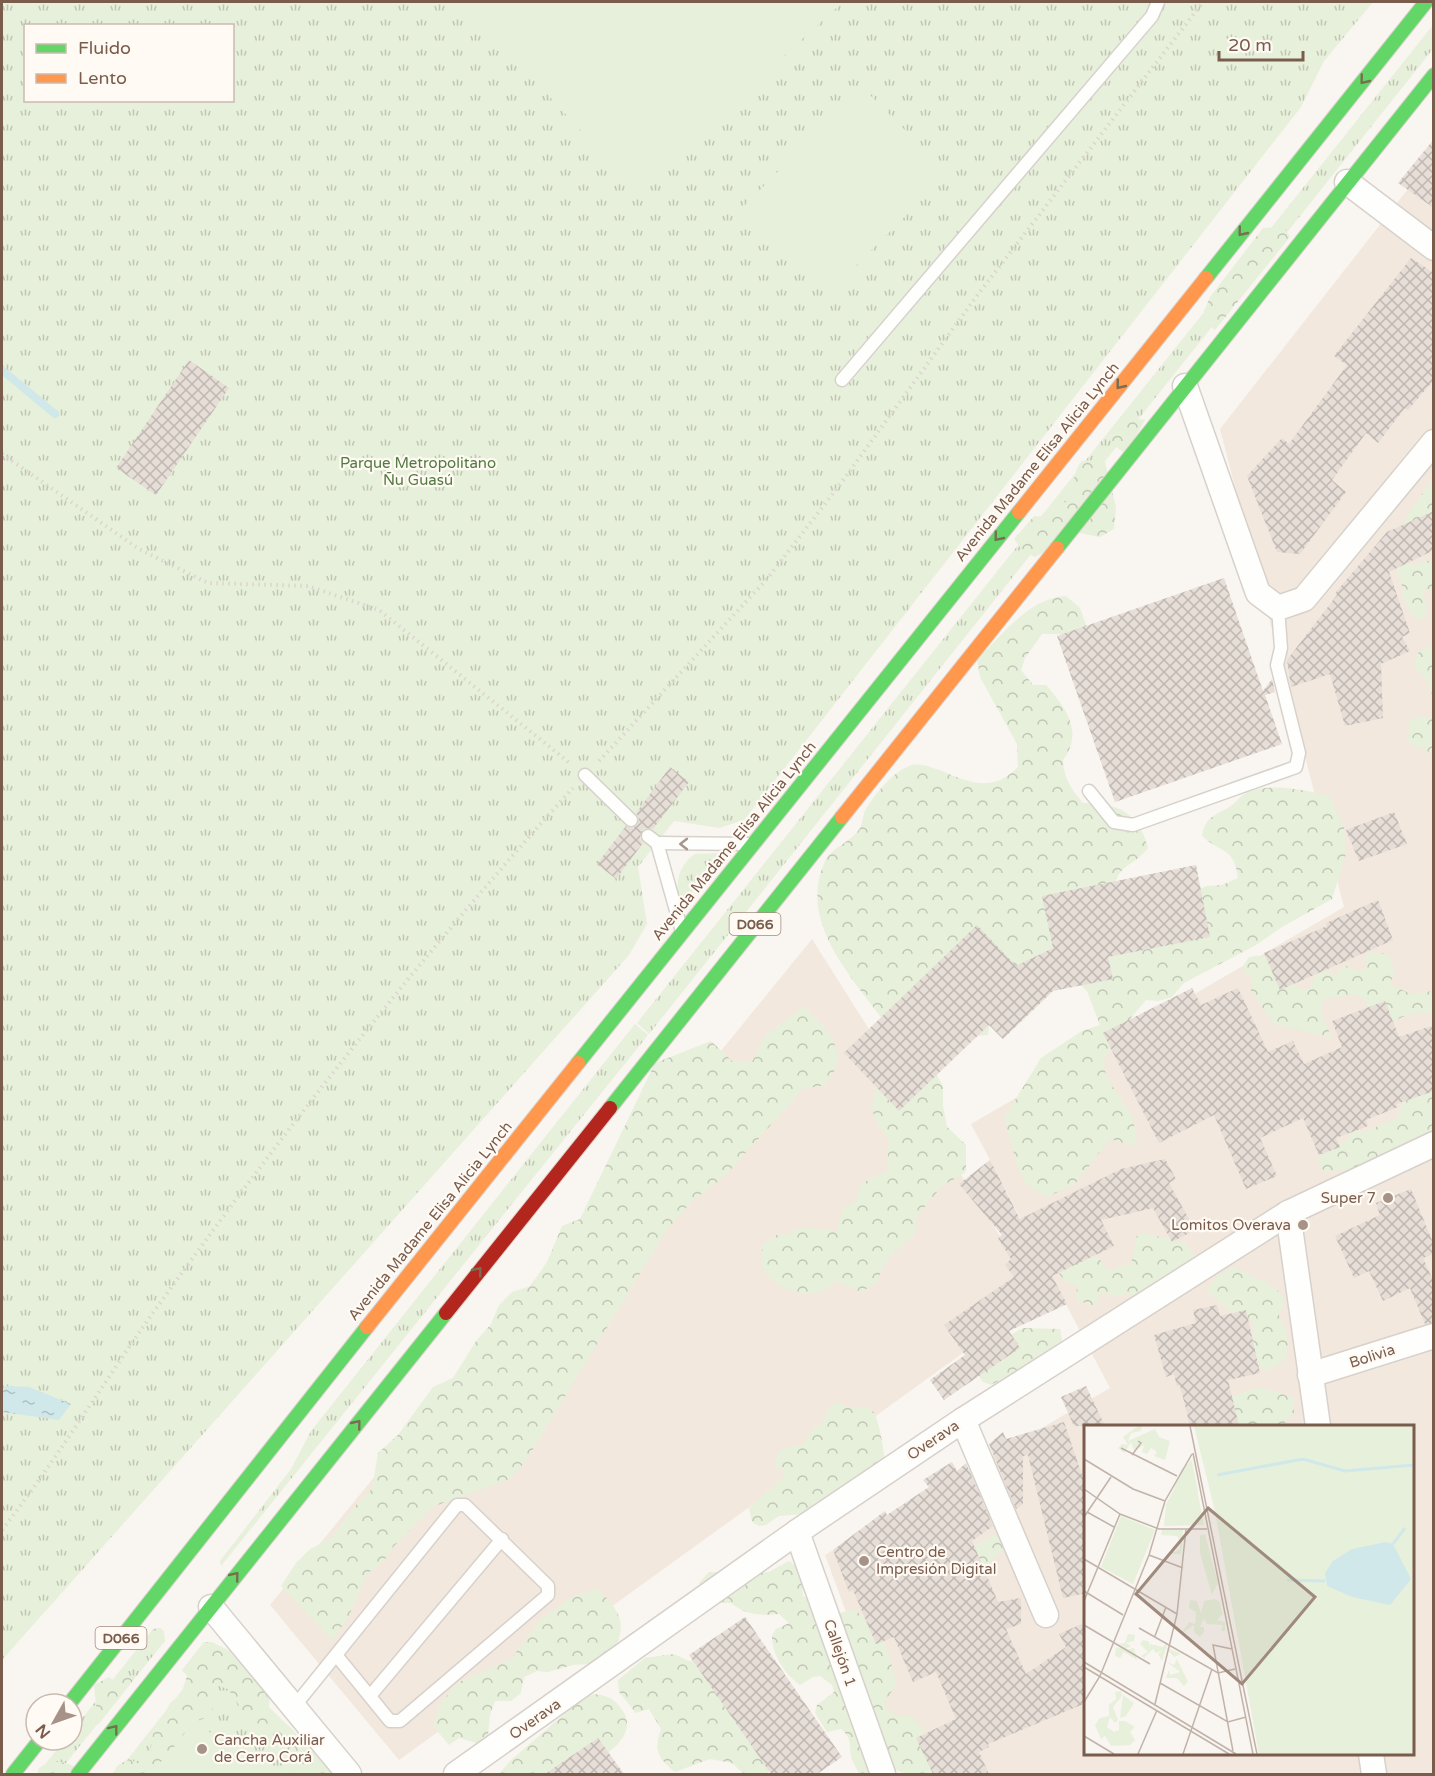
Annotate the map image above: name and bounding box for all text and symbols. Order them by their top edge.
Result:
legend [24,24,234,102]
scale bar [1219,24,1303,62]
text: 20 m [1228,34,1272,56]
text: Fluido [78,37,131,59]
text: Lento [78,67,127,89]
one-way arrow [1360,73,1371,84]
one-way arrow [1239,226,1250,237]
street label: Avenida Madame Elisa Alicia Lynch [951,359,1123,565]
one-way arrow [1117,378,1128,389]
park label: Parque Metropolitano Ñu Guasú [340,454,496,489]
one-way arrow [995,530,1006,541]
street label: Avenida Madame Elisa Alicia Lynch [648,738,820,944]
one-way arrow [680,838,689,850]
road number: D066 [730,913,780,935]
street label: Avenida Madame Elisa Alicia Lynch [344,1118,516,1324]
place label: Super 7 [1321,1189,1376,1207]
marker: Super 7 [1381,1191,1395,1205]
place label: Lomitos Overava [1171,1216,1291,1234]
marker: Lomitos Overava [1296,1218,1310,1232]
one-way arrow [471,1267,482,1278]
street label: Bolivia [1347,1340,1397,1372]
street label: Overava [904,1416,962,1464]
one-way arrow [349,1419,360,1430]
inset map [1084,1425,1414,1755]
place label: Centro de Impresión Digital [876,1543,996,1578]
marker: Centro de Impresión Digital [857,1554,871,1568]
one-way arrow [228,1572,239,1583]
street label: Callejón 1 [820,1617,860,1689]
road number: D066 [96,1627,146,1649]
north arrow [24,1692,84,1752]
street label: Overava [506,1695,564,1743]
text: N [31,1720,55,1742]
one-way arrow [106,1724,117,1735]
place label: Cancha Auxiliar de Cerro Corá [214,1731,325,1766]
marker: Cancha Auxiliar de Cerro Corá [195,1742,209,1756]

